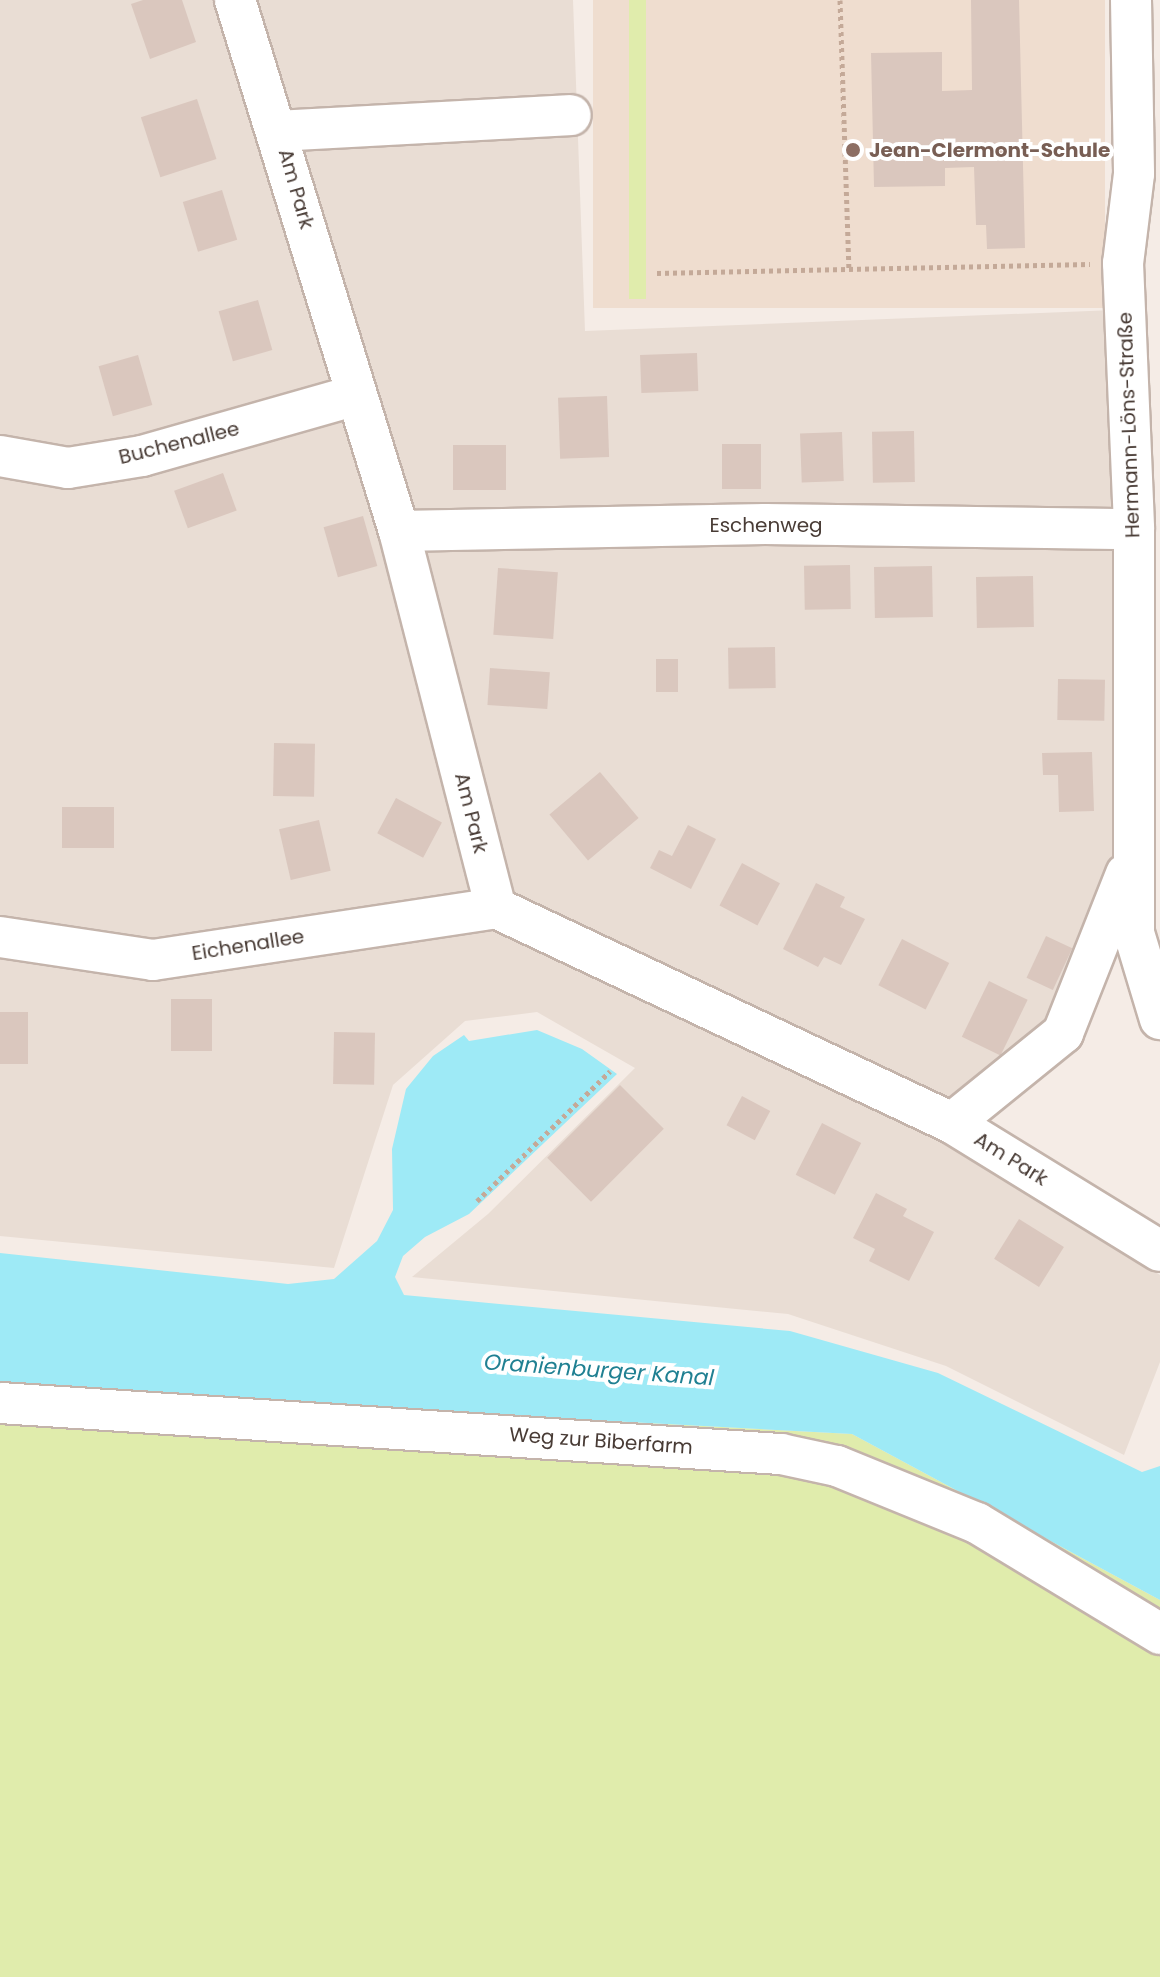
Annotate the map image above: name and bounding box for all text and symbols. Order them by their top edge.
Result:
place label: Jean-Clermont-Schule [869,138,1110,162]
marker: Jean-Clermont-Schule [844,141,862,159]
street label: Am Park [273,146,319,232]
street label: Hermann-Löns-Straße [1113,312,1145,538]
street label: Buchenallee [116,416,242,470]
street label: Eschenweg [709,513,823,537]
street label: Am Park [449,770,493,856]
street label: Eichenallee [190,924,306,966]
street label: Am Park [970,1127,1052,1191]
water label: Oranienburger Kanal [483,1349,715,1391]
street label: Weg zur Biberfarm [508,1423,694,1459]

